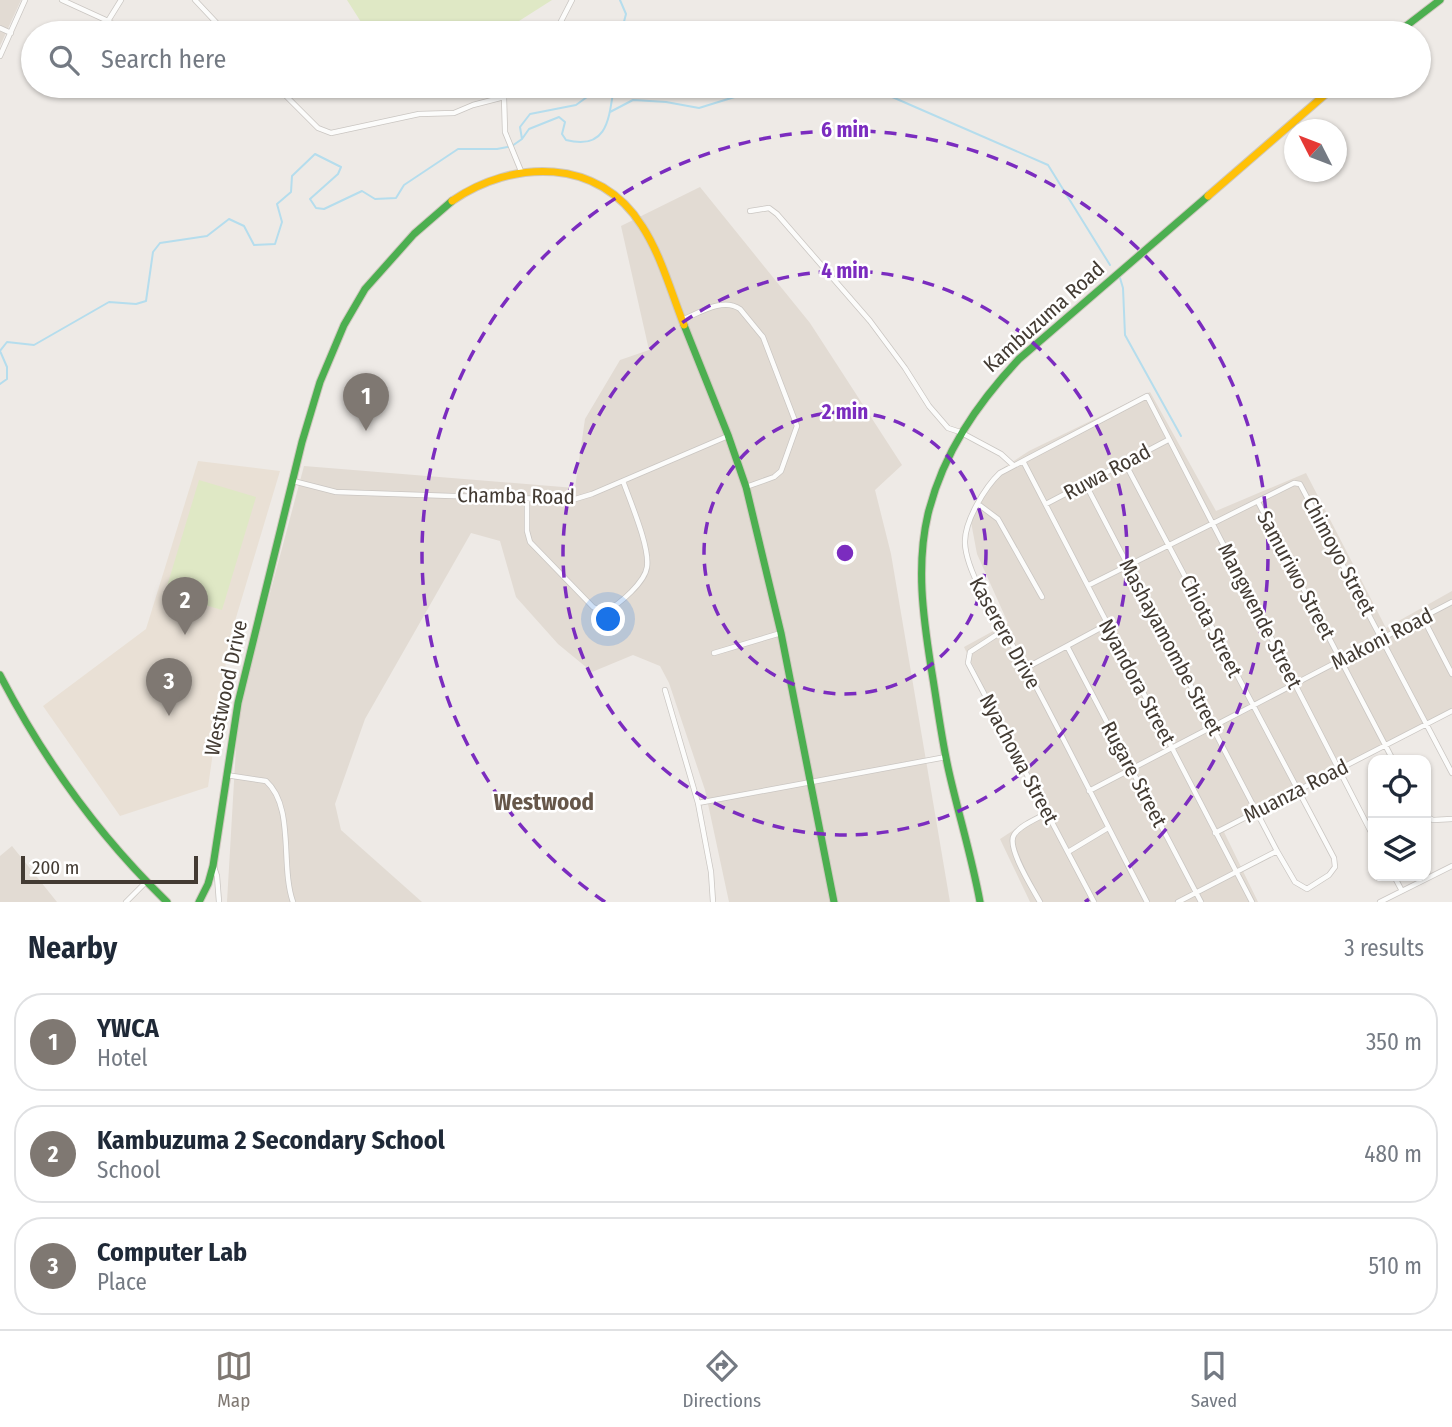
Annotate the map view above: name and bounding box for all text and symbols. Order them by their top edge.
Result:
search box [21,21,1431,98]
icon: search [45,41,83,79]
text: Search here [101,44,226,75]
text: 6 min [821,117,869,143]
north arrow [1284,119,1347,182]
street label: Kambuzuma Road [978,256,1110,378]
text: 4 min [821,258,869,284]
pin: 1 [343,373,389,431]
text: 2 min [821,399,868,425]
street label: Ruwa Road [1059,438,1155,506]
street label: Chamba Road [457,482,575,510]
street label: Chimoyo Street [1297,492,1381,620]
street label: Samuriwo Street [1251,506,1341,644]
street label: Mangwende Street [1212,539,1308,693]
centre of rings [833,541,857,565]
street label: Mashayamombe Street [1114,554,1229,740]
street label: Chiota Street [1174,570,1248,682]
street label: Kaserere Drive [964,572,1046,694]
pin: 2 [162,577,208,635]
your location [591,602,625,636]
street label: Makoni Road [1327,602,1437,676]
street label: Nyandora Street [1093,615,1181,750]
street label: Westwood Drive [199,618,253,758]
pin: 3 [146,658,192,716]
street label: Nyachowa Street [974,690,1064,829]
street label: Rugare Street [1095,717,1173,831]
street label: Muanza Road [1239,754,1353,828]
map controls [1368,755,1431,881]
button: locate [1368,755,1431,818]
district label: Westwood [494,788,594,816]
button: layers [1368,818,1431,881]
scale bar [21,853,198,885]
text: 200 m [32,856,79,879]
text: Nearby [28,930,117,966]
text: 3 results [1344,934,1424,962]
text: YWCA [97,1013,159,1044]
text: 1 [48,1028,58,1056]
text: 350 m [1366,1028,1422,1056]
text: Hotel [97,1044,148,1072]
text: Kambuzuma 2 Secondary School [97,1125,445,1156]
text: 2 [48,1140,58,1168]
text: 480 m [1364,1140,1422,1168]
text: School [97,1156,161,1184]
text: Computer Lab [97,1237,247,1268]
text: 3 [48,1252,58,1280]
text: 510 m [1369,1252,1422,1280]
text: Place [97,1268,147,1296]
tab: Map [215,1347,253,1412]
tab: Directions [683,1347,761,1412]
tab: Saved [1191,1347,1237,1412]

